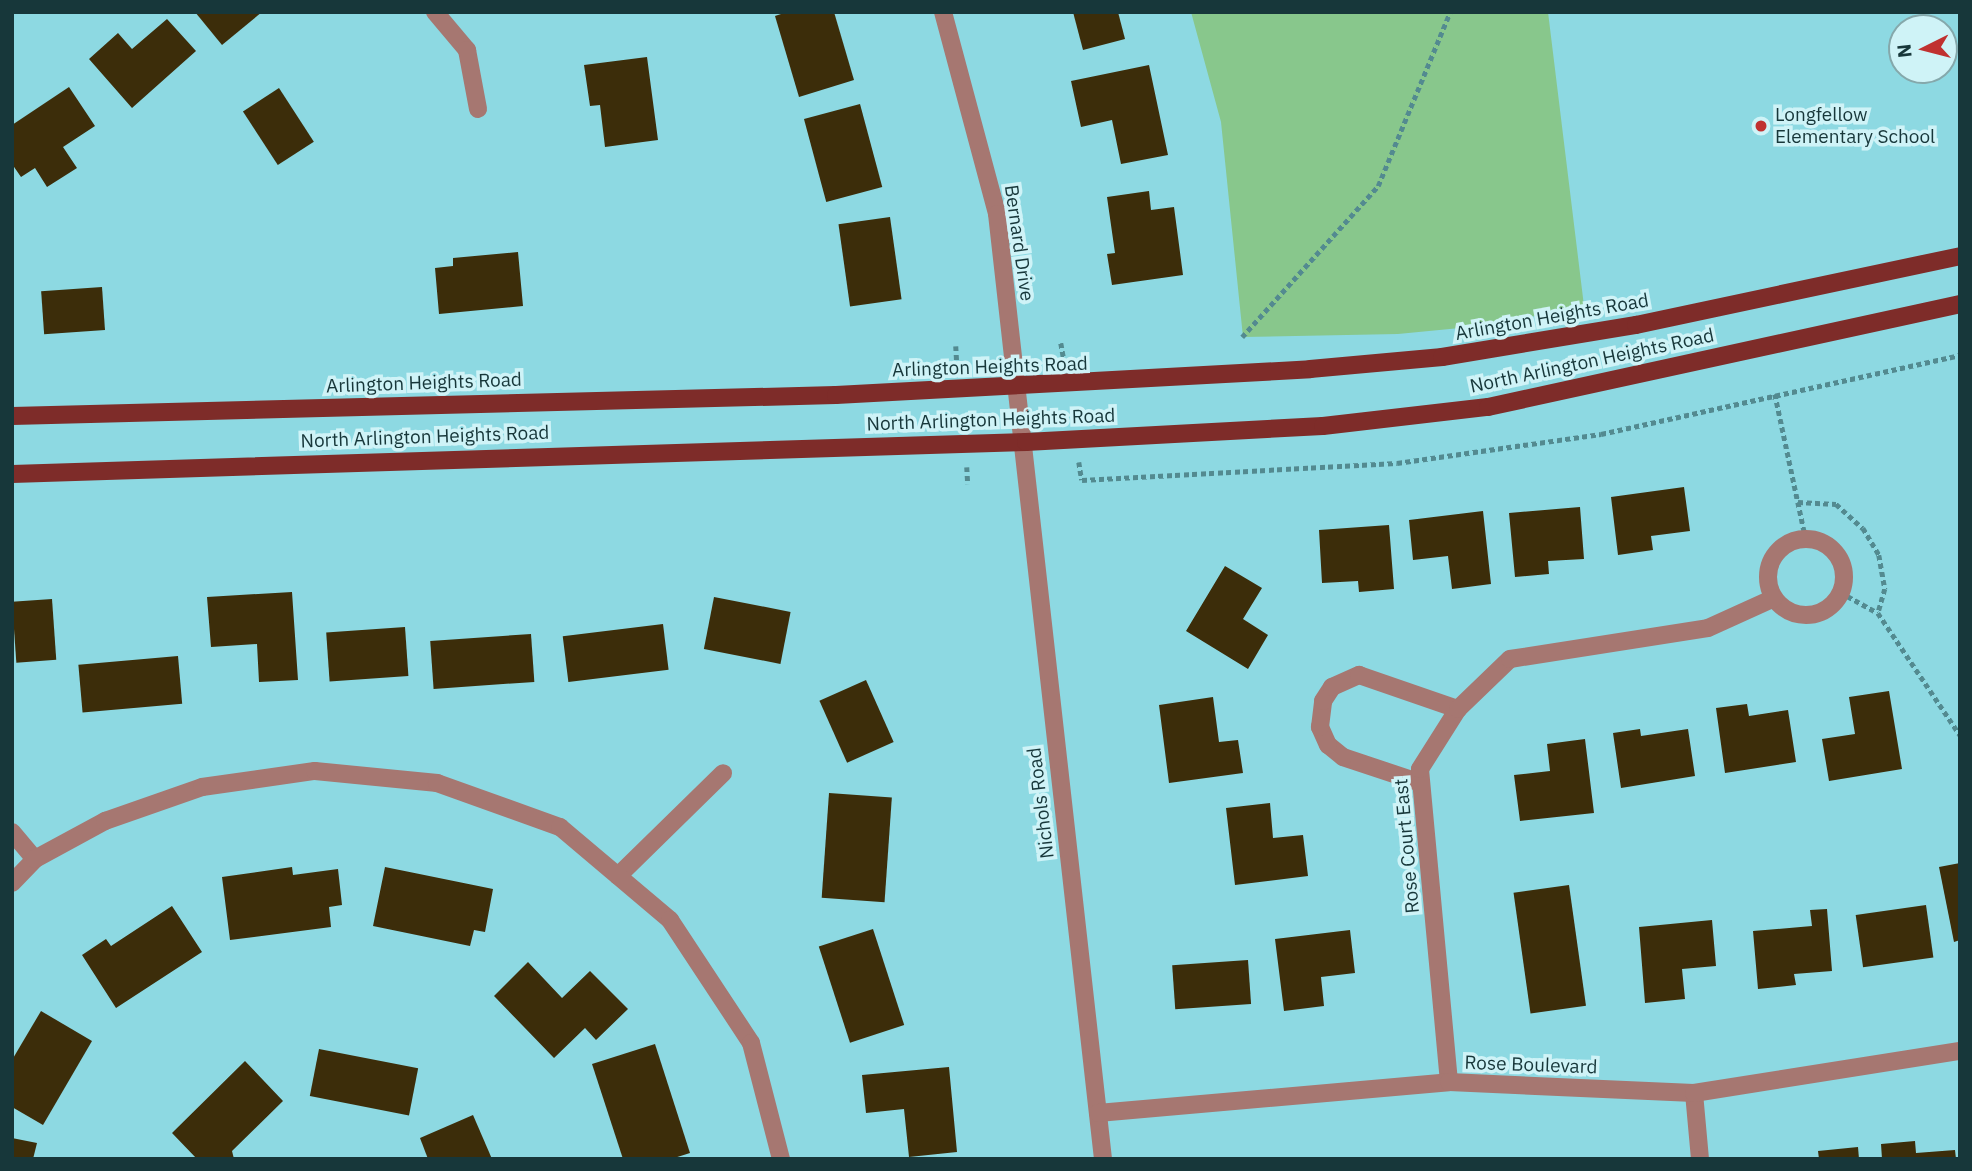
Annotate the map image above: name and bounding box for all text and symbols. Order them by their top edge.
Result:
north arrow [1888,14,1958,84]
text: N [1891,43,1917,59]
place label: Longfellow Elementary School [1775,104,1935,148]
marker: Longfellow Elementary School [1753,118,1769,134]
street label: Bernard Drive [1000,183,1038,303]
street label: Arlington Heights Road [1454,289,1650,345]
street label: North Arlington Heights Road [1468,324,1716,398]
street label: Arlington Heights Road [892,352,1088,382]
street label: Arlington Heights Road [326,368,522,398]
street label: North Arlington Heights Road [866,404,1116,436]
street label: North Arlington Heights Road [300,421,550,453]
street label: Nichols Road [1023,746,1059,860]
street label: Rose Court East [1390,778,1424,914]
street label: Rose Boulevard [1464,1051,1598,1079]

